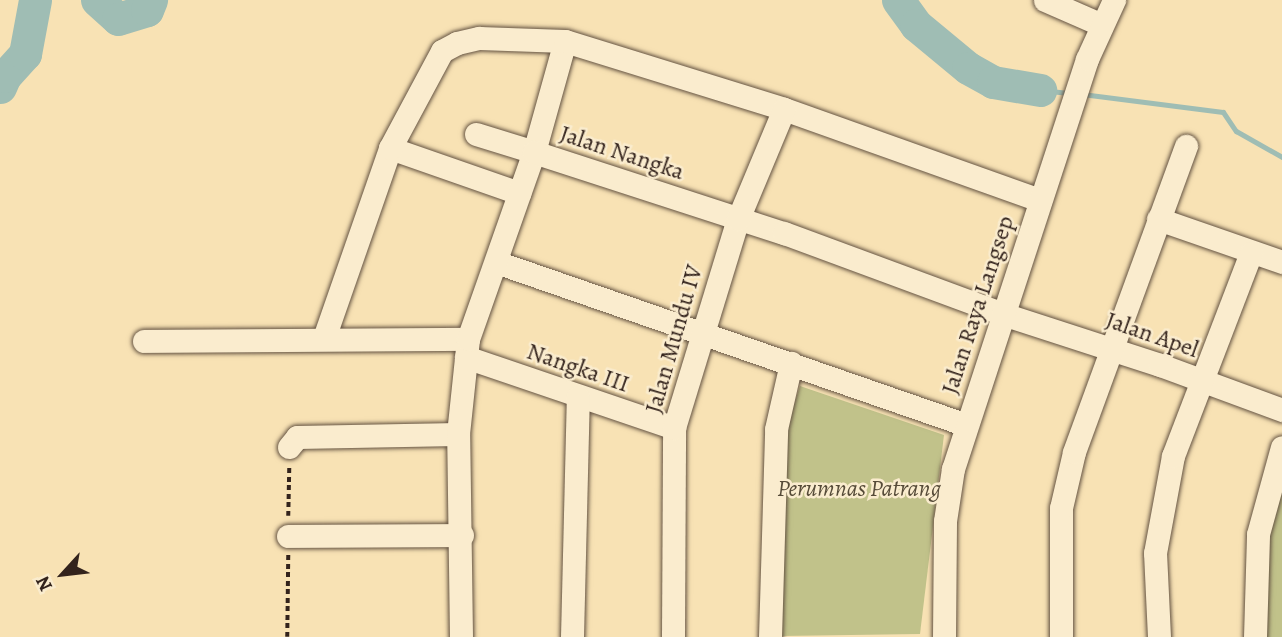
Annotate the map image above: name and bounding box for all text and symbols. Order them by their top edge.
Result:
street label: Jalan Nangka [556,119,688,187]
street label: Jalan Raya Langsep [936,212,1020,398]
street label: Jalan Mundu IV [639,261,709,417]
street label: Jalan Apel [1102,306,1202,364]
street label: Nangka III [523,337,633,399]
park label: Perumnas Patrang [777,475,941,503]
north arrow [28,539,98,609]
text: N [30,571,59,596]

